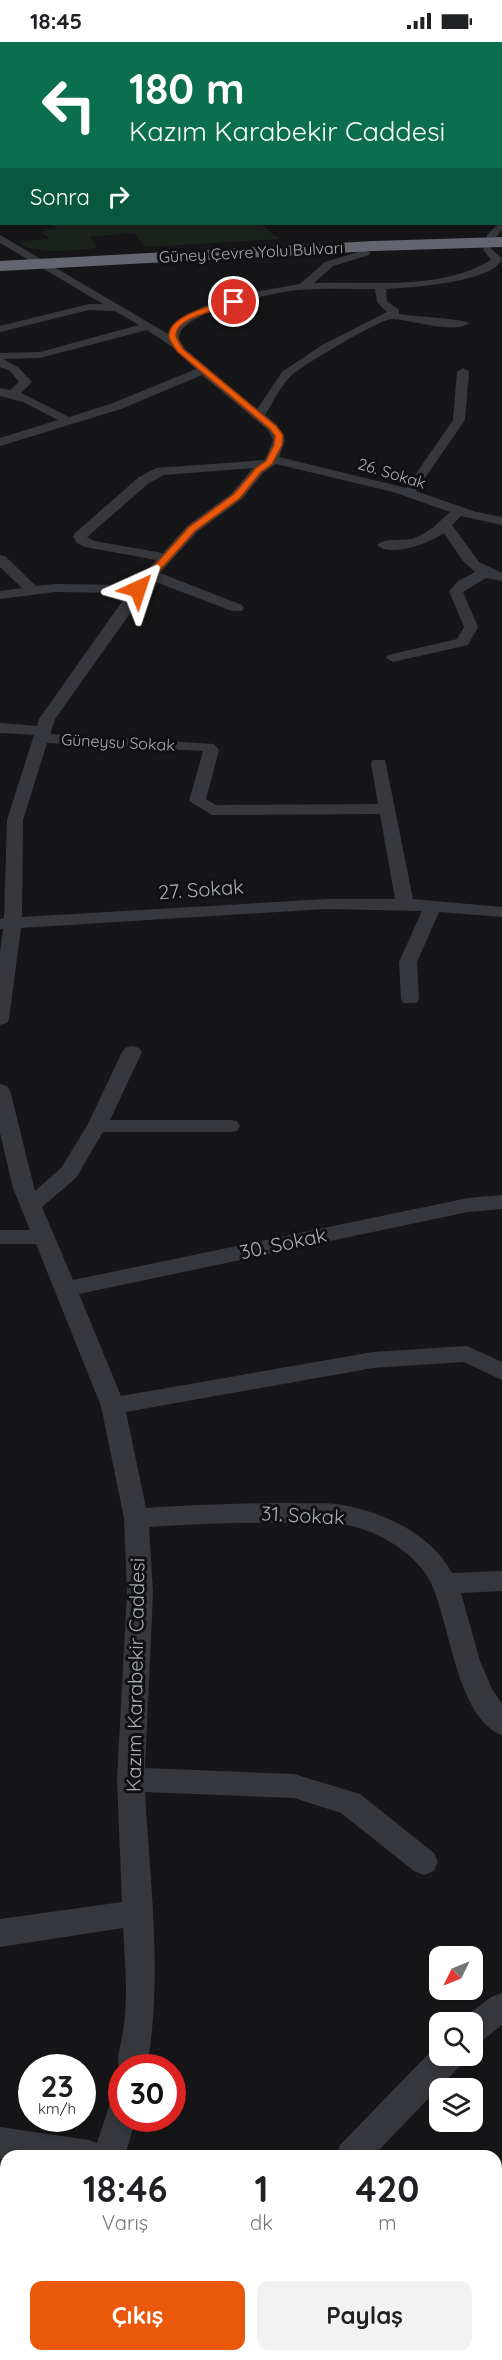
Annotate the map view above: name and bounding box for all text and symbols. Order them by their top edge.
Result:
text: 18:45 [30,7,82,35]
text: 180 m [129,62,245,115]
icon: left [30,66,108,144]
text: Kazım Karabekir Caddesi [129,114,445,148]
icon: right [102,180,135,213]
text: Sonra [30,183,90,211]
street label: Güney Çevre Yolu Bulvarı [158,237,344,267]
pin [208,276,259,327]
icon: arrive [217,285,250,318]
street label: 26. Sokak [356,453,428,493]
position arrow [106,557,170,621]
street label: Güneysu Sokak [61,729,175,755]
street label: 27. Sokak [157,874,245,904]
street label: 30. Sokak [237,1222,329,1264]
street label: 31. Sokak [261,1500,345,1530]
street label: Kazım Karabekir Caddesi [120,1558,150,1792]
north arrow [429,1946,483,2000]
map controls [429,1946,483,2132]
button: search [429,2012,483,2066]
speed limit sign: 30 [108,2054,186,2132]
text: 23 [40,2067,74,2105]
button: layers [429,2078,483,2132]
text: km/h [38,2099,76,2118]
text: 18:46 [83,2166,167,2211]
text: 1 [254,2166,268,2211]
text: 420 [356,2166,419,2211]
text: Varış [102,2210,148,2235]
text: dk [250,2210,273,2235]
text: m [378,2210,397,2235]
button: Çıkış [30,2281,245,2350]
button: Paylaş [257,2281,472,2350]

